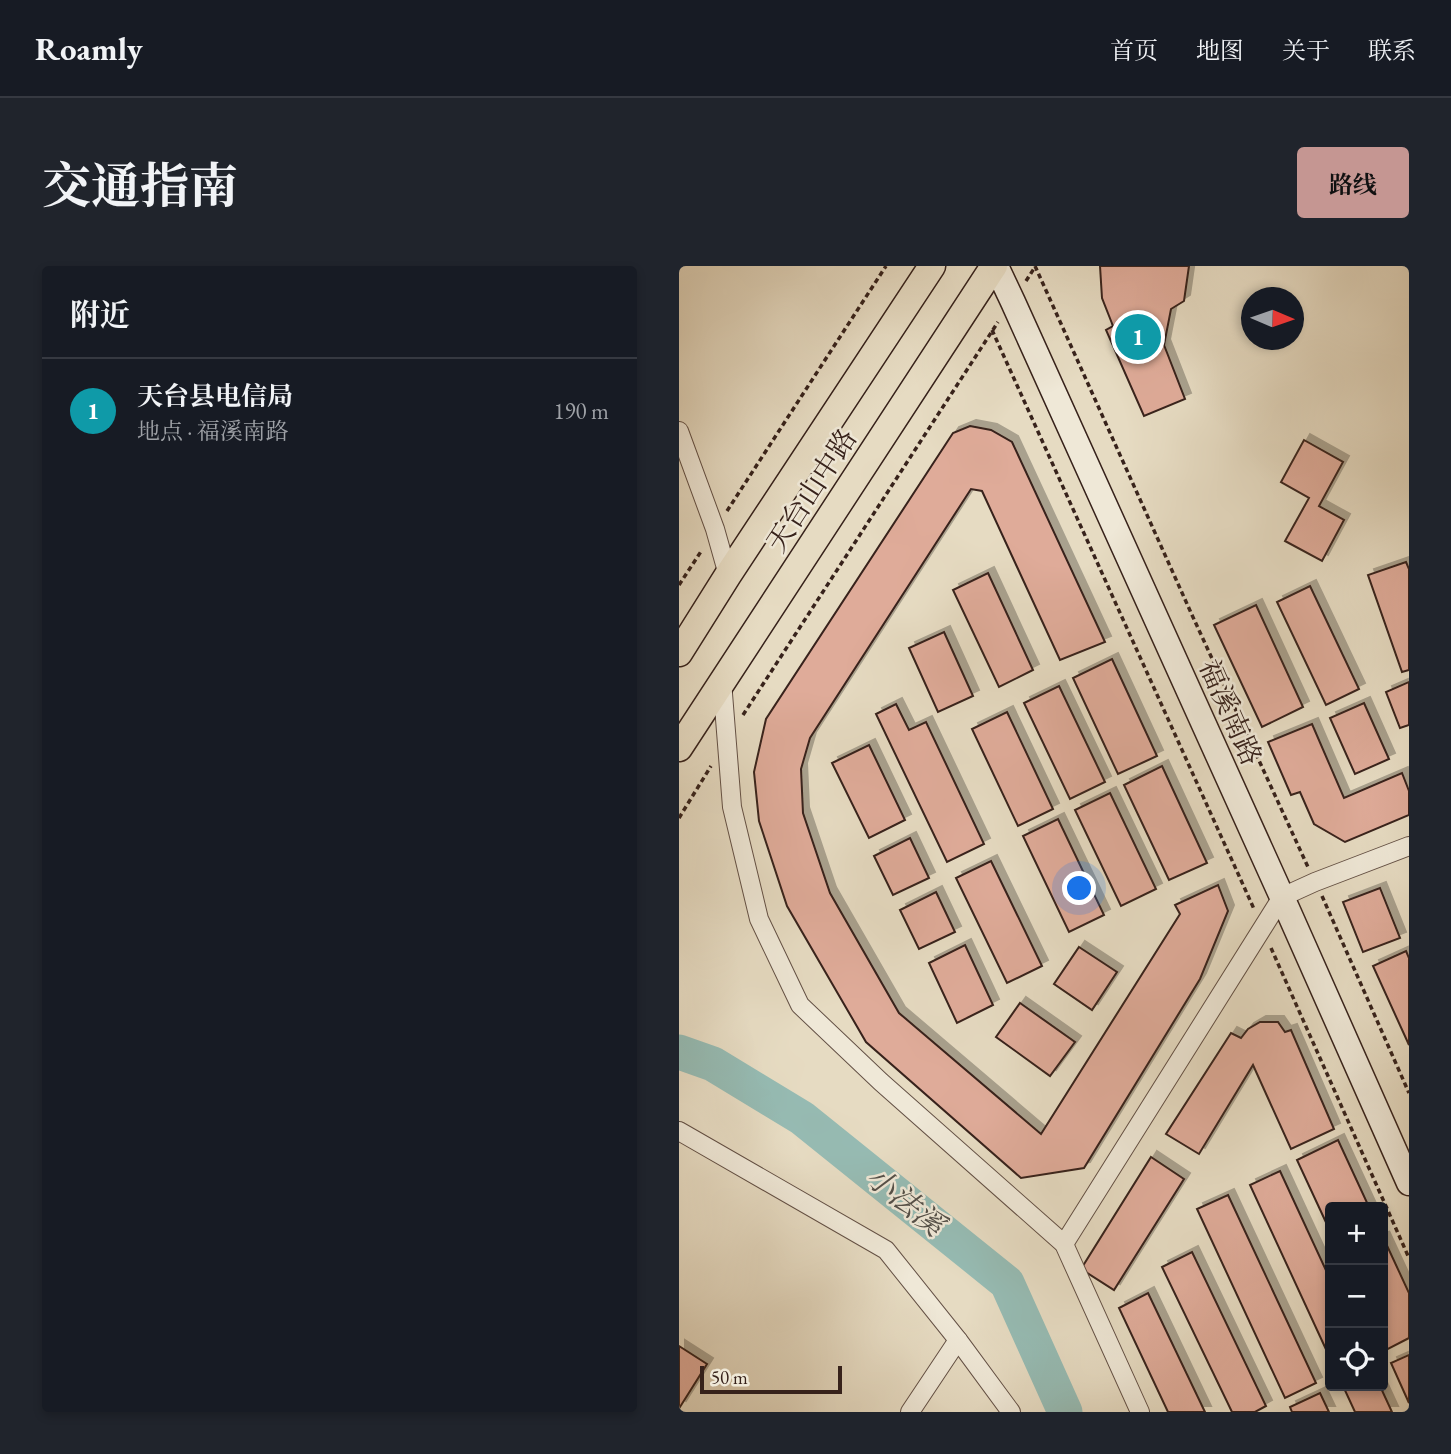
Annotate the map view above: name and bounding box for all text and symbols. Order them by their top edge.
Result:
text: Roamly [35,27,143,70]
text: 首页 [1110,35,1158,66]
text: 地图 [1196,35,1244,66]
text: 关于 [1282,35,1330,66]
text: 联系 [1368,35,1416,66]
button: 路线 [1297,147,1409,218]
text: 交通指南 [42,154,238,218]
north arrow [1241,287,1304,350]
text: 附近 [70,295,130,334]
pin: 1 [1115,311,1161,363]
text: 天台县电信局 [137,379,293,413]
text: 1 [87,396,99,426]
text: 190 m [553,396,609,426]
text: 地点 · 福溪南路 [137,416,289,446]
street label: 天台山中路 [758,421,864,559]
street label: 福溪南路 [1192,654,1270,770]
your location [1062,871,1096,905]
water label: 小法溪 [858,1157,955,1246]
map controls [1325,1202,1388,1391]
button: + [1325,1202,1388,1265]
button: − [1325,1265,1388,1328]
button: locate [1325,1328,1388,1391]
scale bar [700,1363,842,1395]
text: 50 m [711,1365,748,1390]

